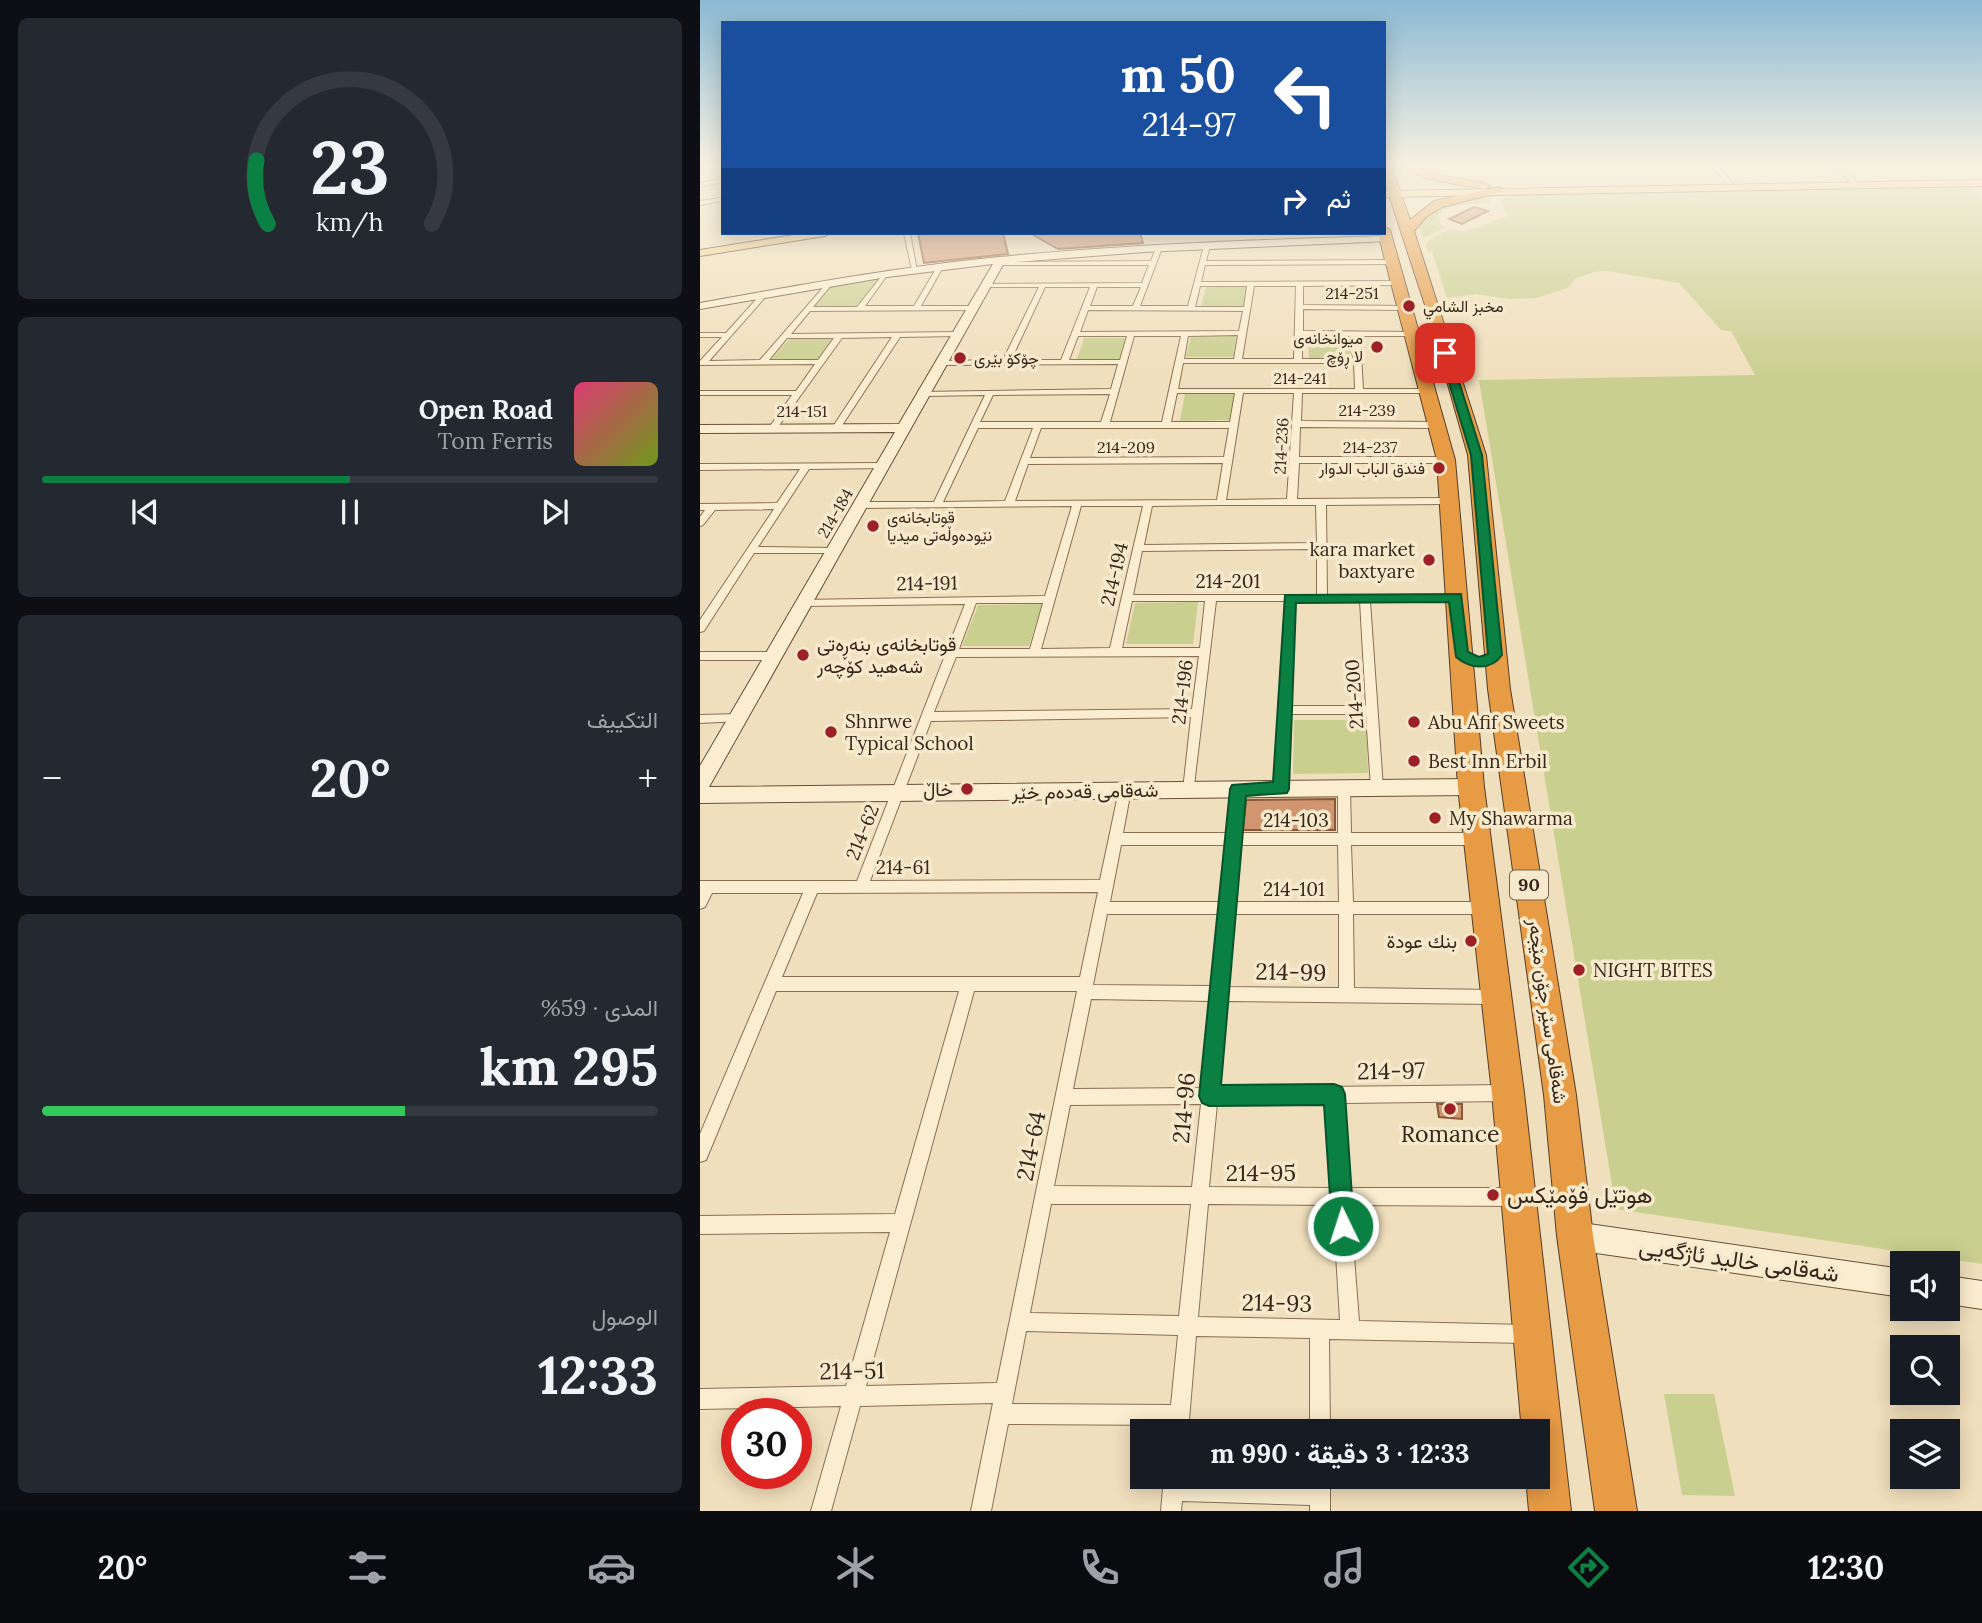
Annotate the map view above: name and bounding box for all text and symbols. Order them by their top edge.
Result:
text: 50 m [1120,43,1236,105]
icon: left [1260,49,1351,140]
text: 214-97 [1142,104,1236,145]
text: 23 [310,122,390,215]
icon: right [1275,182,1313,220]
text: ثم [1327,182,1351,215]
text: km/h [316,206,384,238]
street label: 214-251 [1325,283,1379,303]
place label: مخبز الشامي [1423,296,1504,320]
marker: مخبز الشامي [1401,298,1417,314]
pin [1415,323,1475,383]
place label: میوانخانەی لا ڕۆچ [1293,328,1363,369]
icon: arrive [1426,334,1464,372]
marker: میوانخانەی لا ڕۆچ [1369,339,1385,355]
place label: چۆکۆ بێری [974,348,1039,370]
marker: چۆکۆ بێری [952,350,968,366]
street label: 214-241 [1273,368,1327,388]
text: Open Road [419,393,553,426]
street label: 214-239 [1339,400,1395,420]
street label: 214-151 [777,401,828,421]
street label: 214-236 [1270,417,1292,475]
text: Tom Ferris [438,426,553,455]
street label: 214-209 [1097,437,1155,457]
street label: 214-237 [1343,437,1398,457]
place label: فندق الباب الدوار [1318,458,1425,479]
marker: فندق الباب الدوار [1431,460,1447,476]
street label: 214-184 [813,484,857,541]
icon: previous [126,493,164,531]
icon: pause [331,493,369,531]
icon: next [536,493,574,531]
place label: قوتابخانەی نێودەوڵەتی میدیا [887,507,992,546]
marker: قوتابخانەی نێودەوڵەتی میدیا [865,518,881,534]
place label: kara market baxtyare [1310,537,1416,583]
street label: 214-194 [1095,540,1133,608]
marker: kara market baxtyare [1421,552,1437,568]
street label: 214-201 [1195,569,1261,593]
street label: 214-191 [896,570,958,596]
place label: قوتابخانەی بنەڕەتی شەهید کۆچەر [816,632,956,680]
marker: قوتابخانەی بنەڕەتی شەهید کۆچەر [795,647,811,663]
street label: 214-196 [1166,658,1198,726]
street label: 214-200 [1340,658,1368,730]
text: التكييف [587,705,658,734]
place label: Shnrwe Typical School [845,709,974,755]
place label: Abu Afif Sweets [1427,710,1565,734]
marker: Abu Afif Sweets [1406,714,1422,730]
marker: Shnrwe Typical School [823,724,839,740]
text: 20° [310,745,390,811]
place label: Best Inn Erbil [1428,749,1547,773]
marker: Best Inn Erbil [1406,753,1422,769]
text: − [42,754,62,802]
text: + [638,754,658,802]
place label: خاڵ [923,777,953,801]
street label: شەقامی قەدەم خێر [1010,778,1159,805]
marker: خاڵ [959,781,975,797]
street label: 214-62 [840,801,884,863]
place label: My Shawarma [1449,806,1573,830]
street label: 214-103 [1263,808,1329,832]
marker: My Shawarma [1427,810,1443,826]
street label: 214-61 [876,855,930,879]
road number: 90 [1510,870,1548,900]
street label: 214-101 [1263,877,1325,901]
street label: شەقامی سێر جۆن مێجەر [1523,916,1573,1105]
place label: بنك عودة [1386,929,1457,953]
marker: بنك عودة [1463,933,1479,949]
street label: 214-99 [1255,956,1327,987]
place label: NIGHT BITES [1593,958,1713,982]
marker: NIGHT BITES [1571,962,1587,978]
text: المدى · 59% [541,993,658,1022]
text: 295 km [480,1033,658,1099]
street label: 214-97 [1357,1055,1426,1086]
street label: 214-96 [1166,1071,1201,1145]
marker: Romance [1442,1101,1458,1117]
street label: 214-64 [1010,1109,1051,1183]
place label: Romance [1401,1119,1499,1148]
street label: 214-95 [1226,1158,1296,1187]
place label: هوتێل فۆمێکس [1507,1180,1652,1210]
marker: هوتێل فۆمێکس [1485,1187,1501,1203]
position arrow [1306,1189,1380,1263]
street label: شەقامی خالید ئاژگەیی [1637,1231,1841,1289]
map controls [1890,1251,1960,1489]
button: sound [1890,1251,1960,1321]
street label: 214-93 [1241,1287,1313,1318]
text: الوصول [592,1302,658,1331]
button: search [1890,1335,1960,1405]
text: 12:33 [538,1342,658,1408]
street label: 214-51 [819,1355,885,1386]
speed limit sign: 30 [721,1398,812,1489]
button: layers [1890,1419,1960,1489]
text: 12:33 · 3 دقيقة · 990 m [1210,1437,1470,1470]
icon: filters [343,1543,392,1592]
icon: car [587,1543,636,1592]
icon: climate [831,1543,880,1592]
icon: phone [1075,1543,1124,1592]
icon: music [1320,1543,1369,1592]
icon: directions [1564,1543,1613,1592]
text: 20° [98,1547,147,1588]
text: 12:30 [1808,1547,1884,1588]

